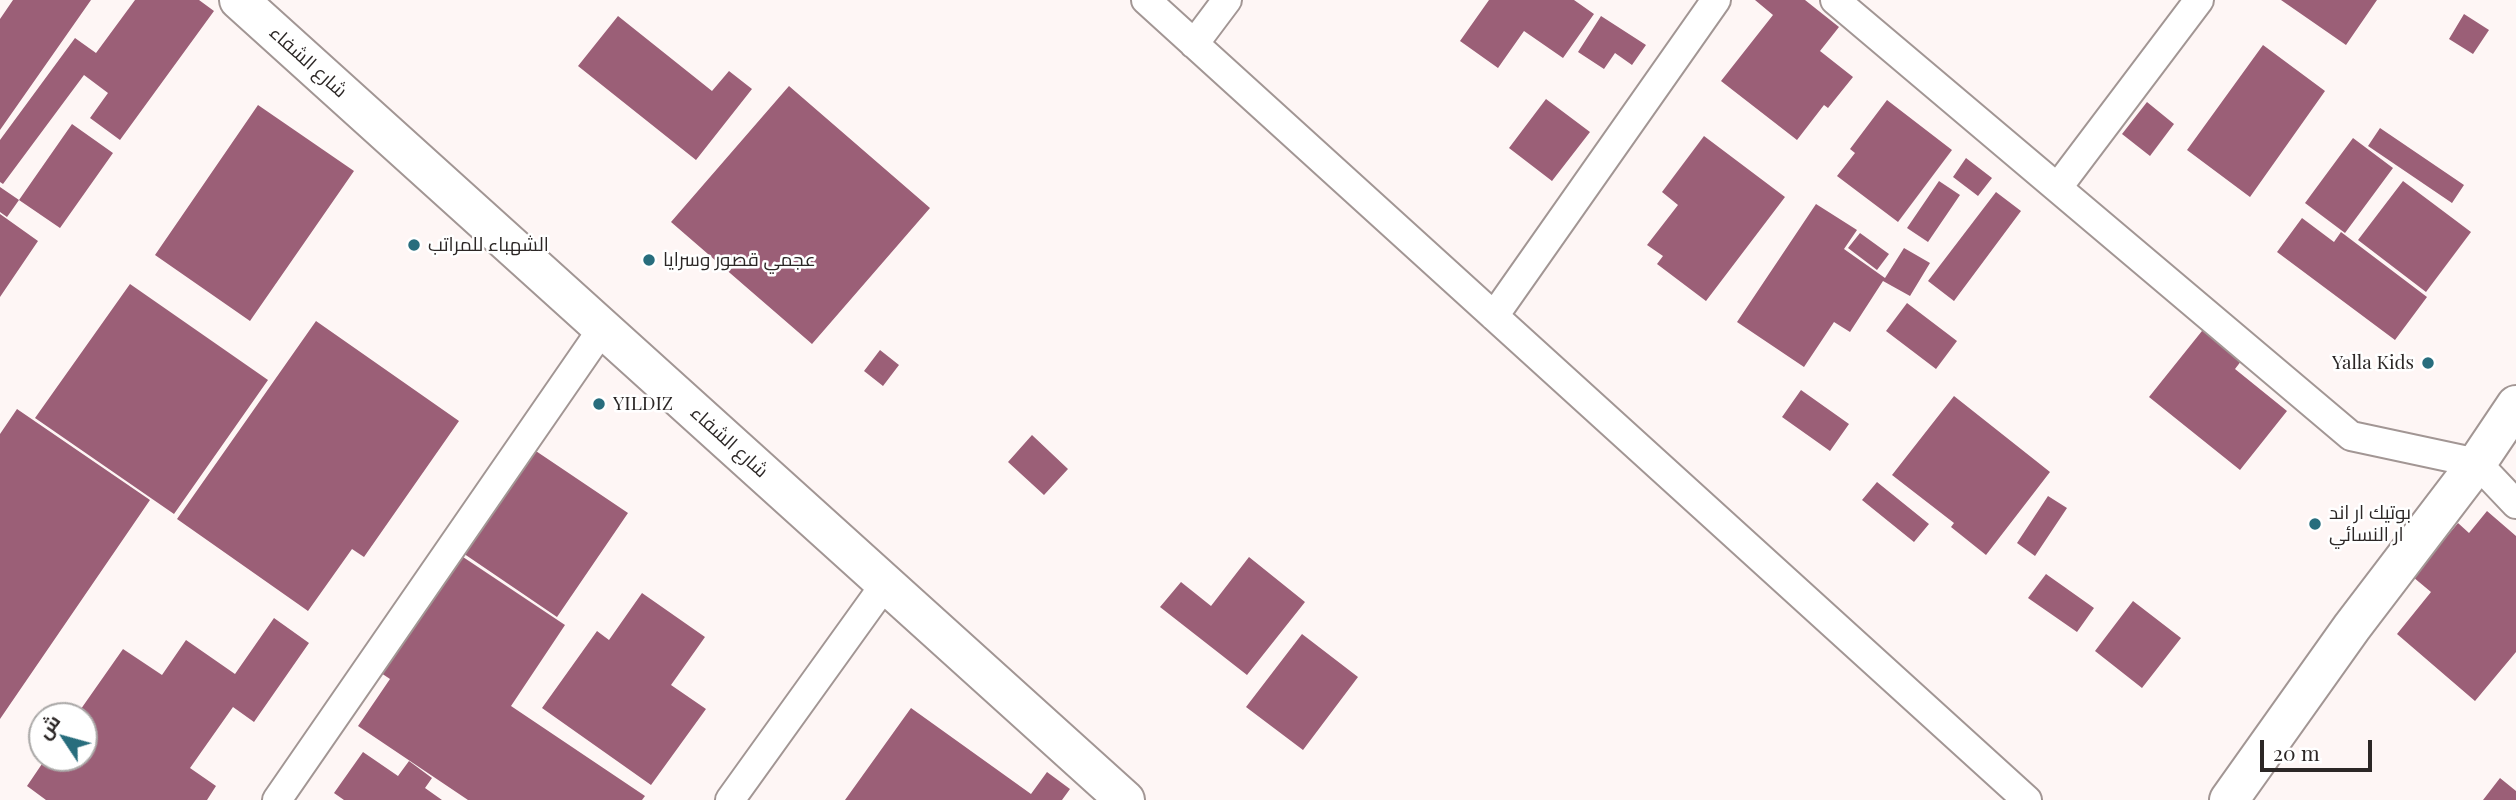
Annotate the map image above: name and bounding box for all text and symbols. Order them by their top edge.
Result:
street label: شارع الشفاء [265,21,351,103]
place label: الشهباء للمراتب [428,234,549,256]
marker: الشهباء للمراتب [406,237,422,253]
place label: عجمي قصور وسرايا [663,249,816,271]
marker: عجمي قصور وسرايا [641,252,657,268]
place label: Yalla Kids [2332,352,2414,374]
marker: Yalla Kids [2420,355,2436,371]
place label: YILDIZ [613,393,673,415]
marker: YILDIZ [591,396,607,412]
street label: شارع الشفاء [686,401,772,483]
place label: بوتيك ار اند ار النسائي [2329,502,2411,546]
marker: بوتيك ار اند ار النسائي [2307,516,2323,532]
north arrow [28,702,98,772]
text: ش [30,708,65,743]
scale bar [2264,726,2376,770]
text: 20 m [2273,738,2320,766]

